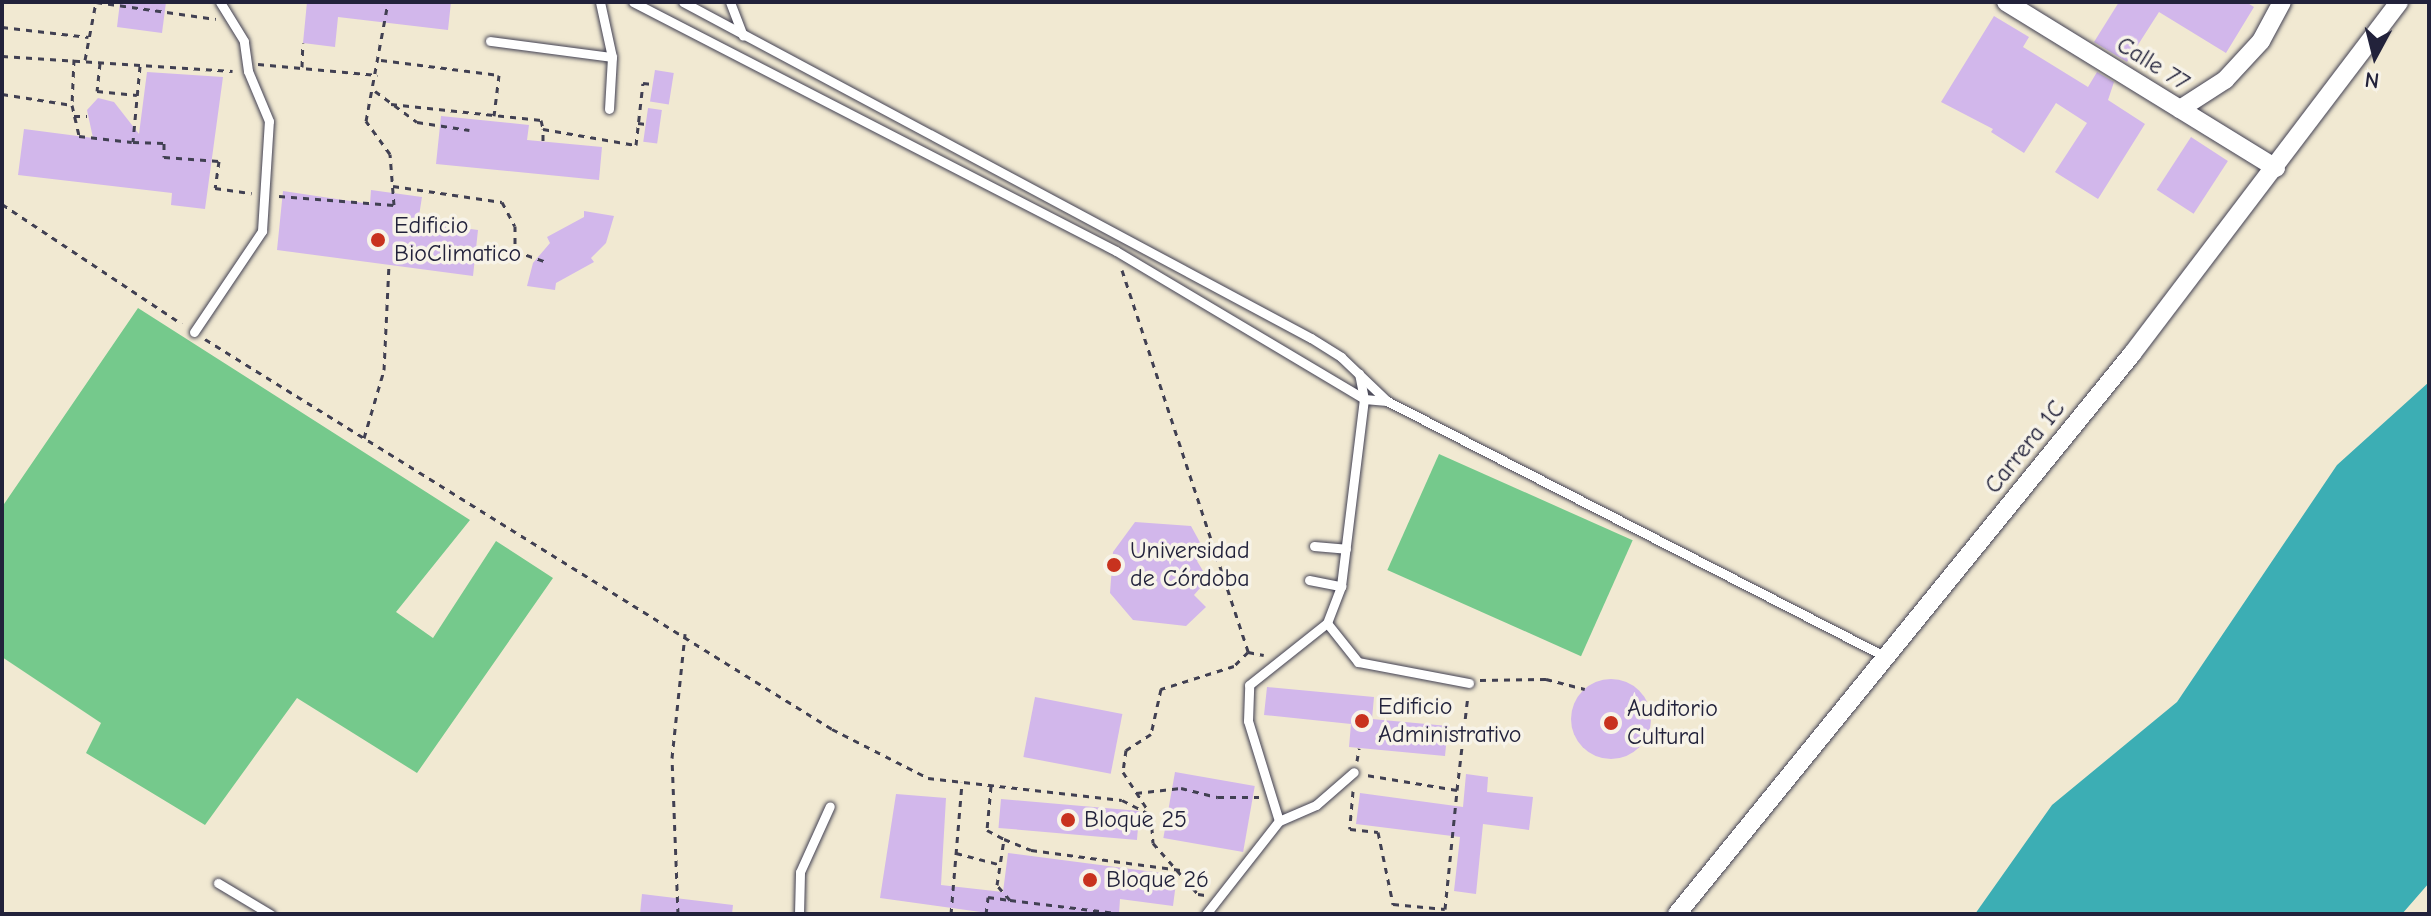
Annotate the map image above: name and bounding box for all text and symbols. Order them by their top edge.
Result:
north arrow [2335,16,2415,96]
street label: Calle 77 [2111,30,2195,98]
text: N [2363,66,2381,94]
place label: Edificio BioClimatico [394,212,521,268]
marker: Edificio BioClimatico [369,231,387,249]
street label: Carrera 1C [1979,395,2071,499]
place label: Universidad de Córdoba [1130,537,1250,593]
marker: Universidad de Córdoba [1105,556,1123,574]
place label: Edificio Administrativo [1378,693,1522,749]
place label: Auditorio Cultural [1627,695,1718,751]
marker: Edificio Administrativo [1353,712,1371,730]
marker: Auditorio Cultural [1602,714,1620,732]
place label: Bloque 25 [1084,806,1187,834]
marker: Bloque 25 [1059,811,1077,829]
place label: Bloque 26 [1106,866,1209,894]
marker: Bloque 26 [1081,871,1099,889]

